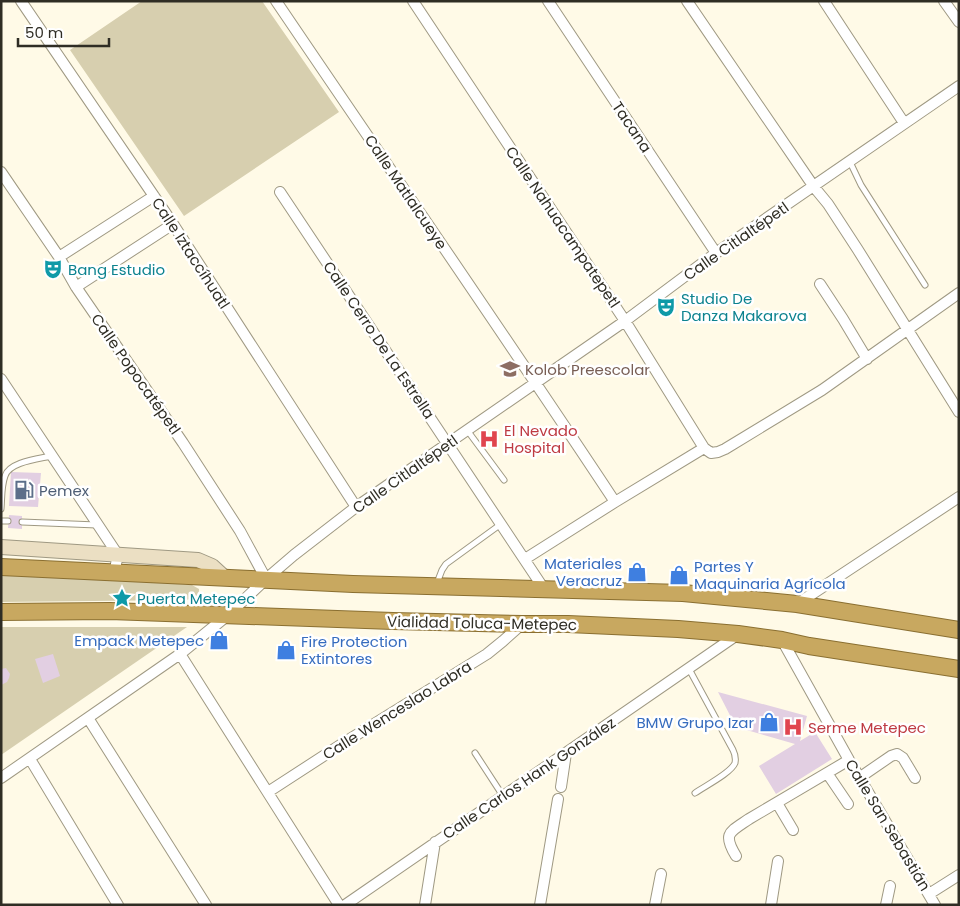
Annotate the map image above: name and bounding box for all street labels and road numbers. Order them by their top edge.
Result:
street label: Tacana [607,97,657,157]
street label: Calle Matlalcueye [360,130,452,254]
street label: Calle Nahuacampatepetl [501,142,625,312]
street label: Calle Iztaccíhuatl [147,193,235,313]
street label: Calle Citlaltépetl [679,197,793,285]
street label: Calle Cerro De La Estrella [318,257,440,423]
street label: Calle Popocatépetl [86,309,186,439]
street label: Calle Citlaltépetl [348,430,462,518]
street label: Vialidad Toluca-Metepec [387,611,577,635]
street label: Calle Wenceslao Labra [318,655,476,765]
street label: Calle Carlos Hank González [438,712,620,844]
street label: Calle San Sebastián [840,755,936,895]

